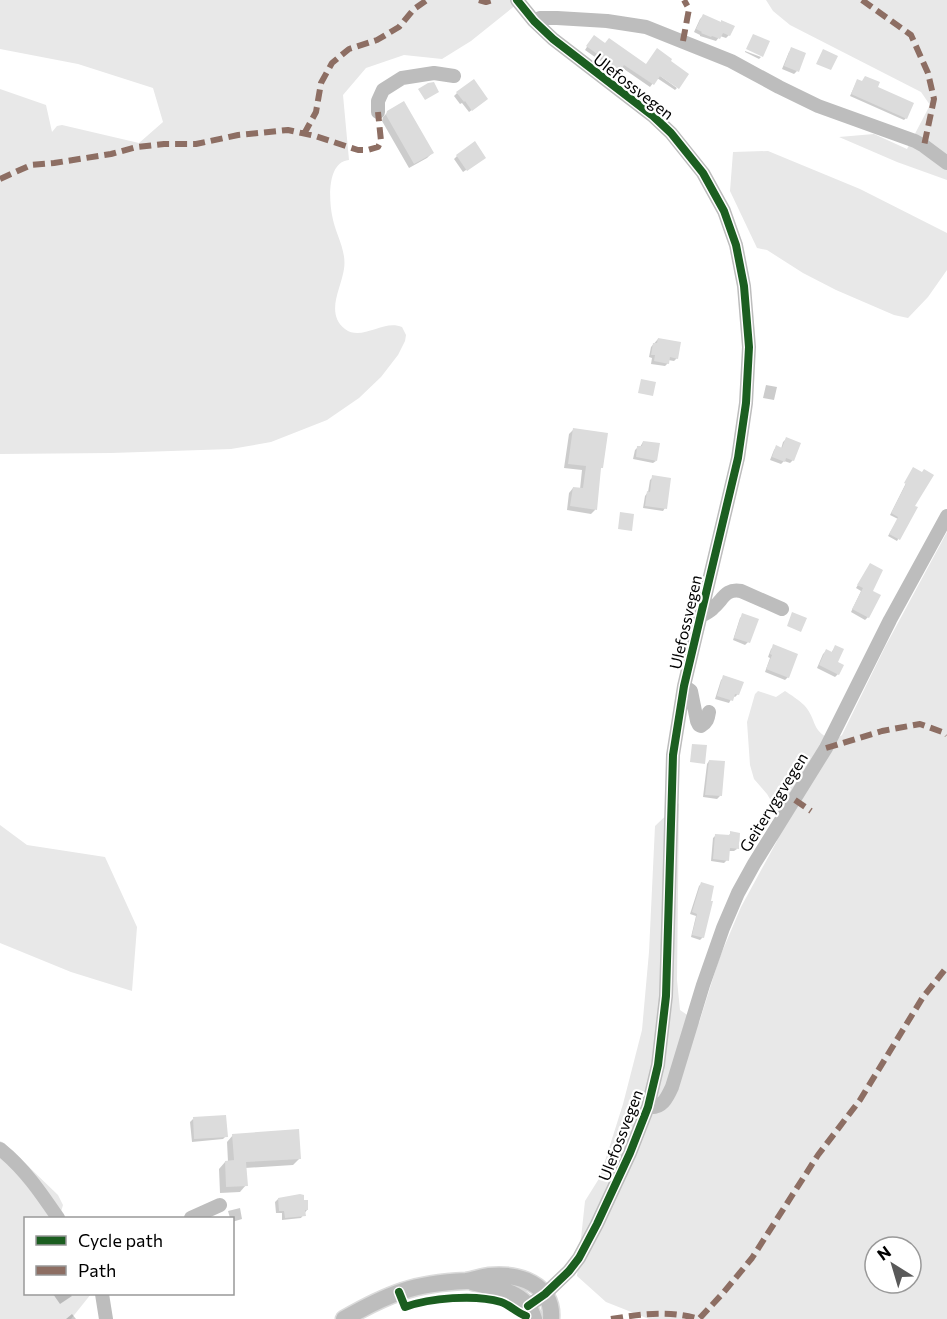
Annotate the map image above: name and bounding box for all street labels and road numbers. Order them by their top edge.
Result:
street label: Ulefossvegen [590,49,678,123]
street label: Ulefossvegen [665,573,705,671]
street label: Geiteryggvegen [735,749,811,855]
street label: Ulefossvegen [594,1087,646,1183]

